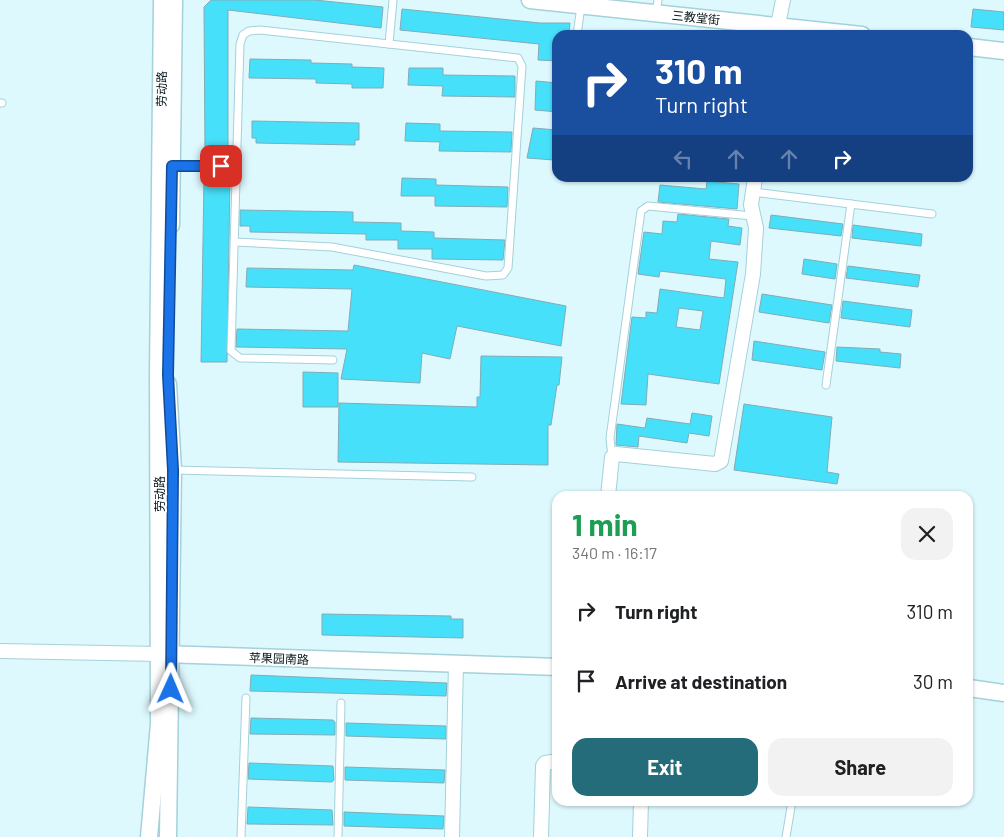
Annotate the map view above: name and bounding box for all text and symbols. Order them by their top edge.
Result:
street label: 三教堂街 [671,8,721,26]
text: 310 m [655,49,742,91]
icon: right [572,50,637,115]
street label: 劳动路 [154,71,168,107]
text: Turn right [655,91,748,117]
pin [200,145,242,187]
icon: left [669,145,697,173]
icon: ahead [722,145,750,173]
icon: ahead [775,145,803,173]
icon: right [828,145,856,173]
icon: arrive [207,152,235,180]
street label: 劳动路 [152,476,166,512]
text: 1 min [572,506,638,542]
button: close [901,508,953,560]
text: 340 m · 16:17 [572,543,657,562]
icon: right [572,597,600,625]
text: Turn right [615,600,697,623]
text: 310 m [906,600,953,623]
street label: 苹果园南路 [249,650,309,666]
position arrow [144,662,196,714]
icon: arrive [572,667,600,695]
text: Arrive at destination [615,670,787,693]
text: 30 m [913,670,953,693]
button: Exit [572,738,758,796]
button: Share [768,738,953,796]

